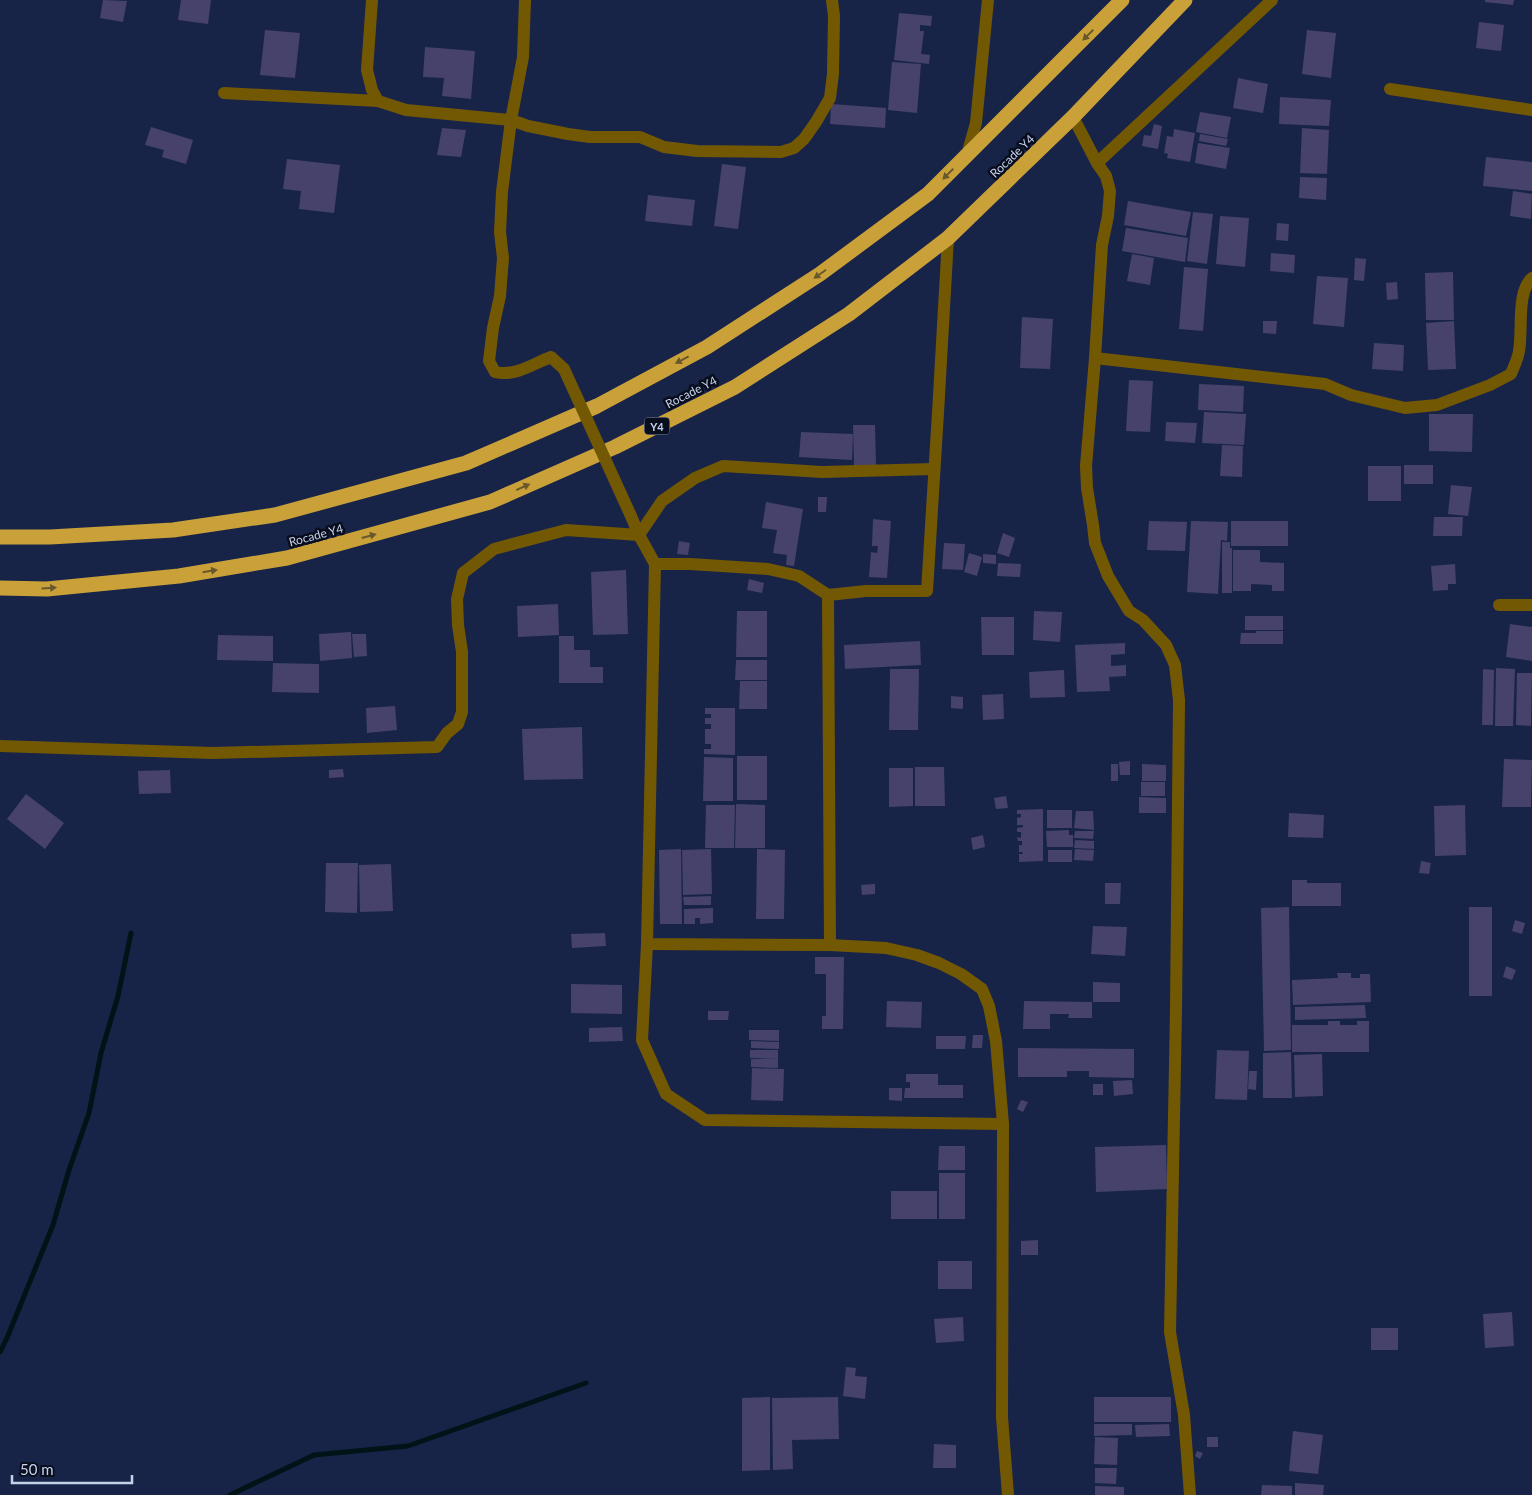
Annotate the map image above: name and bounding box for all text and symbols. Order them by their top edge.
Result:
one-way arrow [1082,28,1094,40]
street label: Rocade Y4 [987,131,1037,181]
one-way arrow [942,168,954,180]
one-way arrow [813,269,827,279]
one-way arrow [675,356,690,364]
street label: Rocade Y4 [663,373,719,411]
road number: Y4 [644,418,670,434]
one-way arrow [516,483,530,491]
street label: Rocade Y4 [287,521,345,549]
one-way arrow [361,531,376,539]
one-way arrow [203,566,219,574]
one-way arrow [41,584,57,592]
scale bar [12,1452,132,1484]
text: 50 m [20,1460,54,1478]

